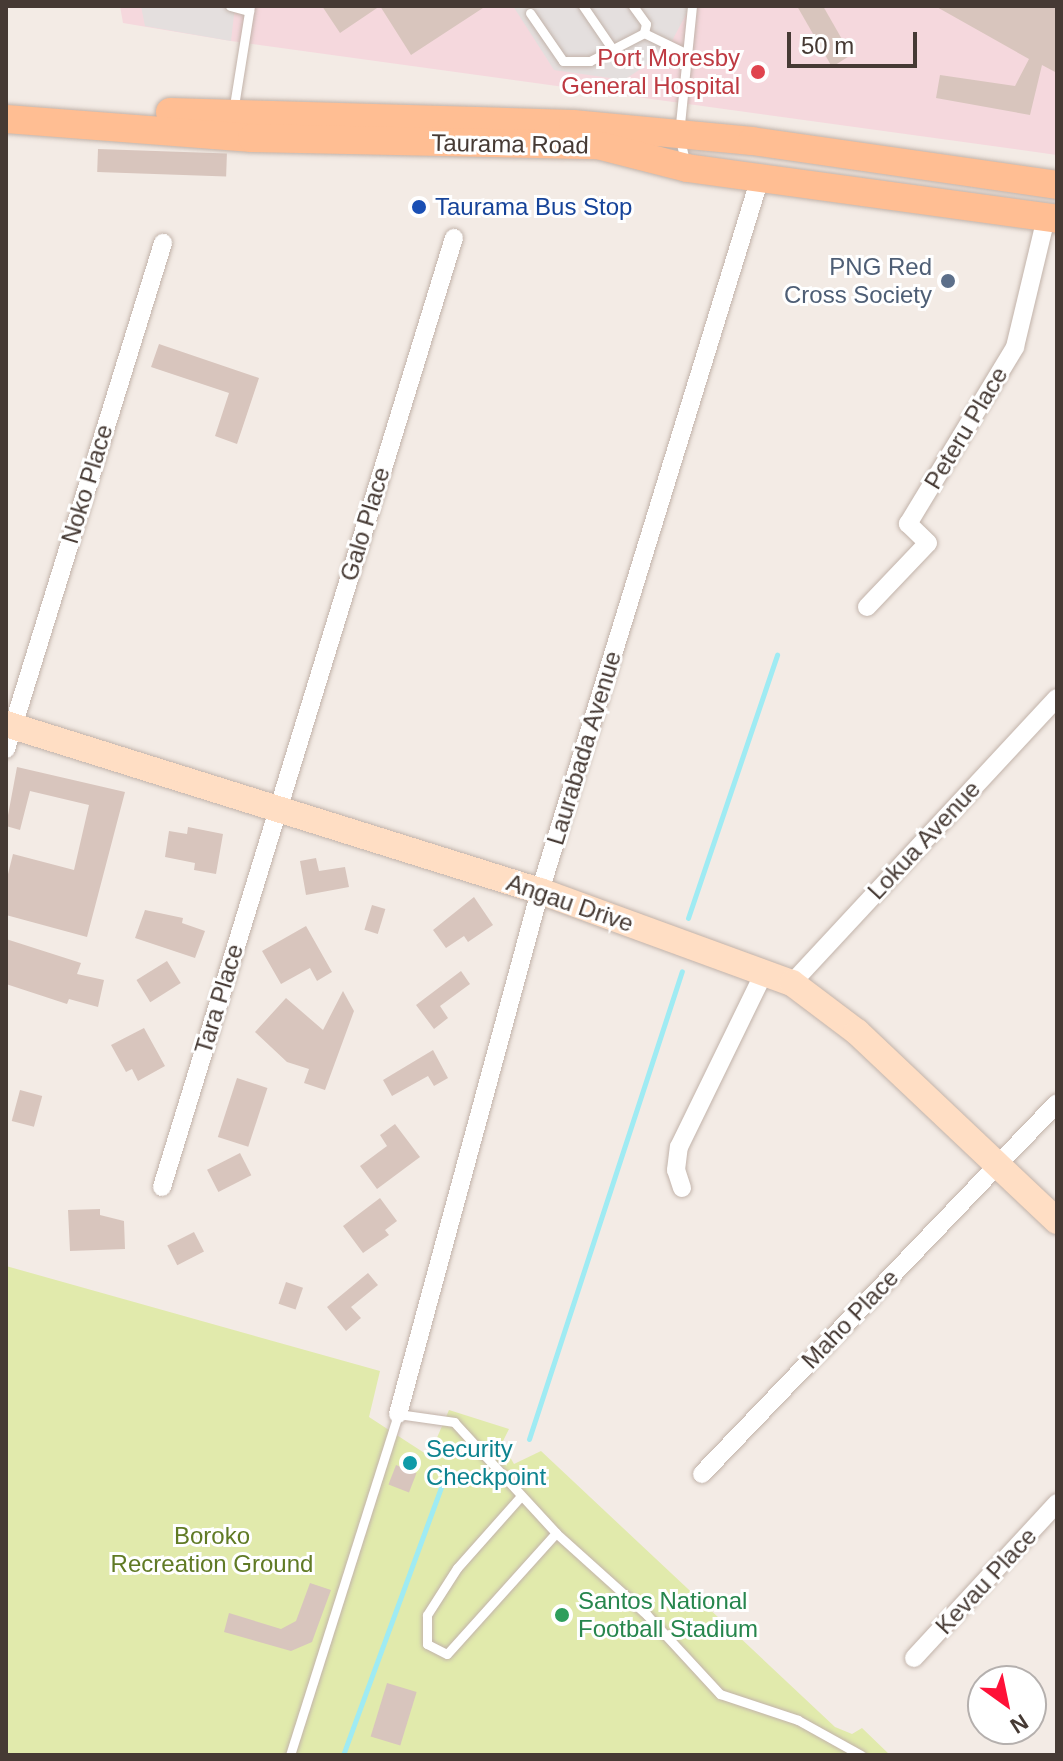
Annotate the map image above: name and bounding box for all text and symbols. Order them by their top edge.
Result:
scale bar [791,16,921,66]
text: 50 m [801,32,854,59]
place label: Port Moresby General Hospital [561,44,740,100]
marker: Port Moresby General Hospital [747,61,769,83]
street label: Taurama Road [431,128,589,160]
place label: Taurama Bus Stop [435,193,632,221]
marker: Taurama Bus Stop [410,198,428,216]
place label: PNG Red Cross Society [784,253,932,309]
marker: PNG Red Cross Society [939,272,957,290]
street label: Peteru Place [918,362,1014,494]
street label: Noko Place [55,421,119,547]
street label: Galo Place [334,464,396,584]
street label: Laurabada Avenue [541,647,627,849]
street label: Lokua Avenue [861,774,987,906]
street label: Angau Drive [503,868,637,938]
street label: Tara Place [189,941,249,1057]
street label: Maho Place [796,1263,904,1375]
place label: Security Checkpoint [426,1435,546,1491]
marker: Security Checkpoint [401,1454,419,1472]
park label: Boroko Recreation Ground [111,1522,313,1578]
street label: Kevau Place [930,1522,1042,1640]
place label: Santos National Football Stadium [578,1587,758,1643]
marker: Santos National Football Stadium [553,1606,571,1624]
north arrow [967,1665,1047,1745]
text: N [1006,1709,1033,1739]

